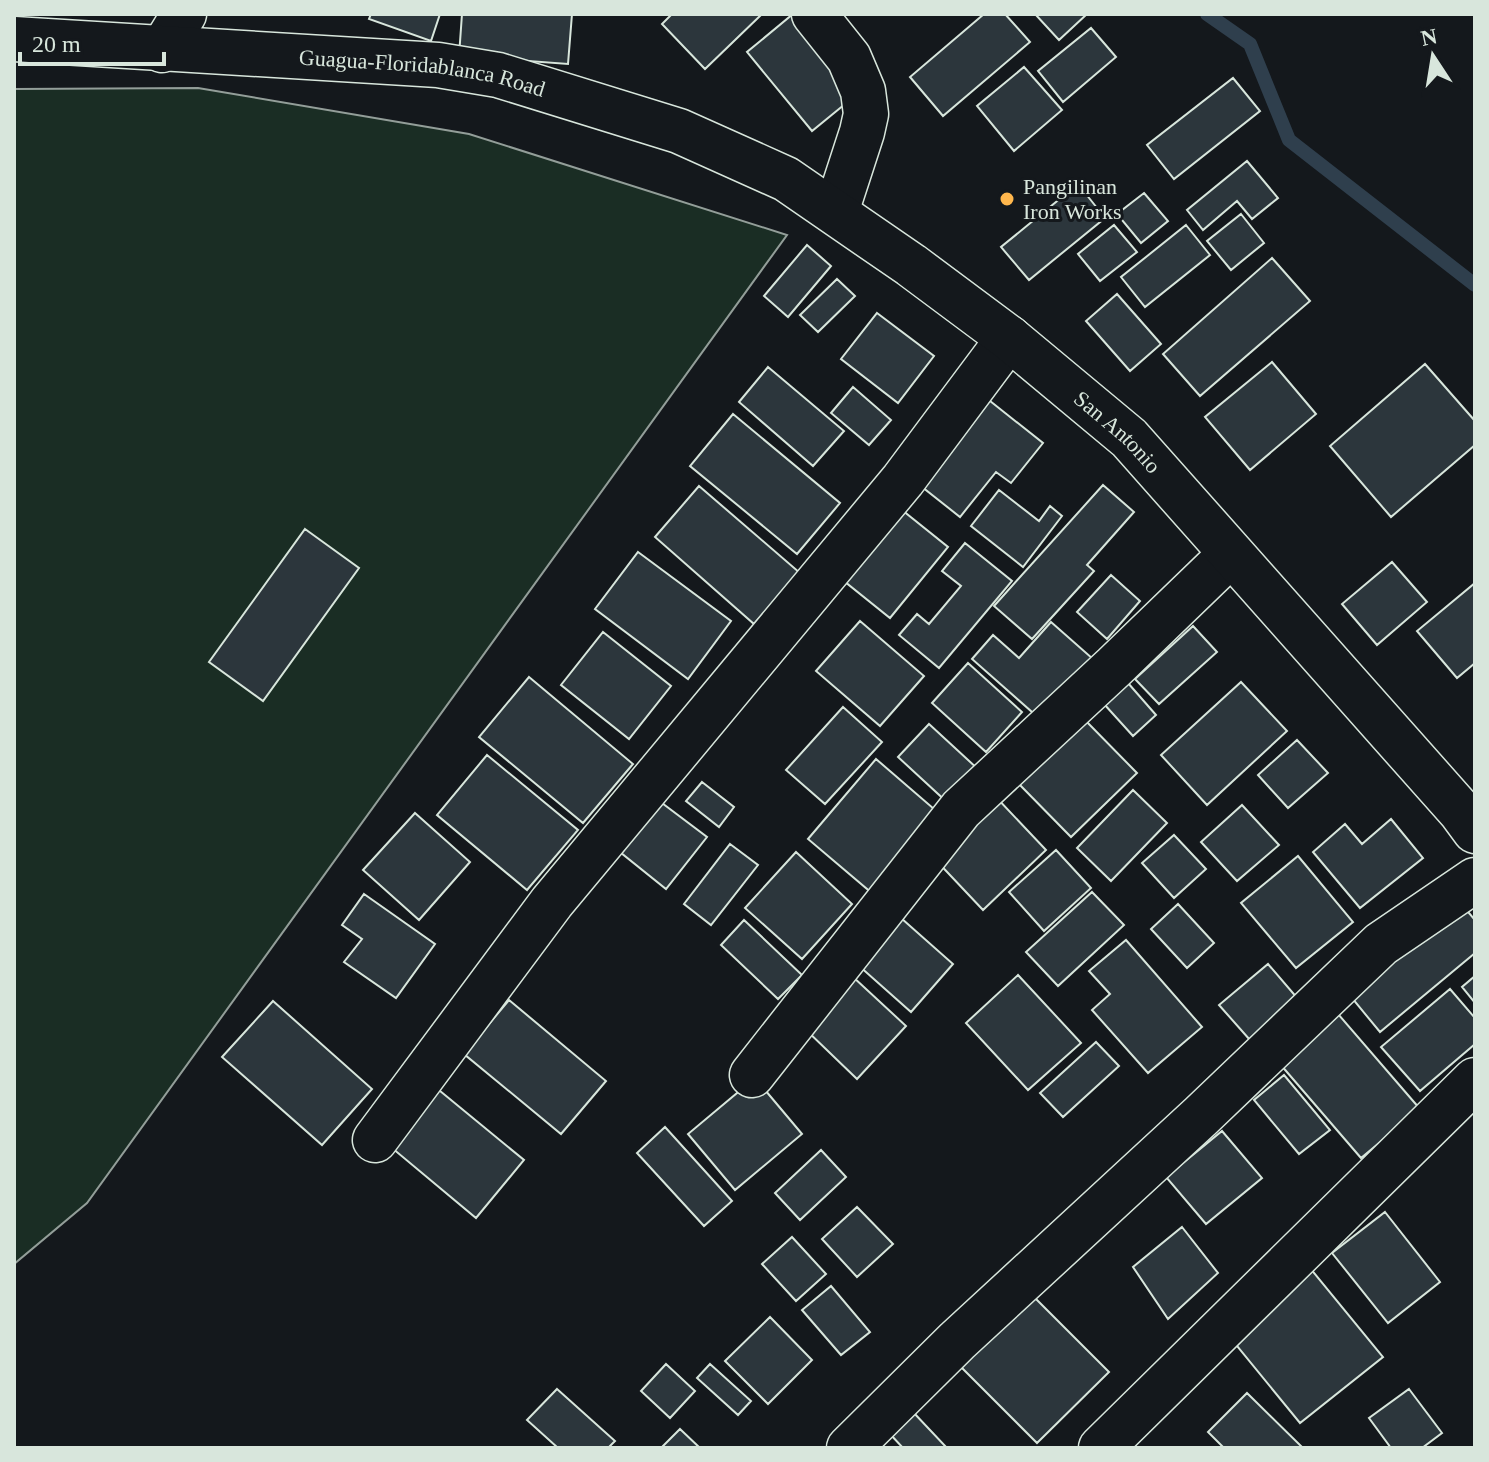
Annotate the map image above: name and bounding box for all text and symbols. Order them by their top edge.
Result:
scale bar [20,16,164,66]
north arrow [1393,16,1473,96]
text: N [1419,23,1439,51]
text: 20 m [32,31,81,57]
street label: Guagua-Floridablanca Road [298,45,548,102]
place label: Pangilinan Iron Works [1023,174,1122,224]
marker: Pangilinan Iron Works [998,190,1016,208]
street label: San Antonio [1069,386,1166,478]

